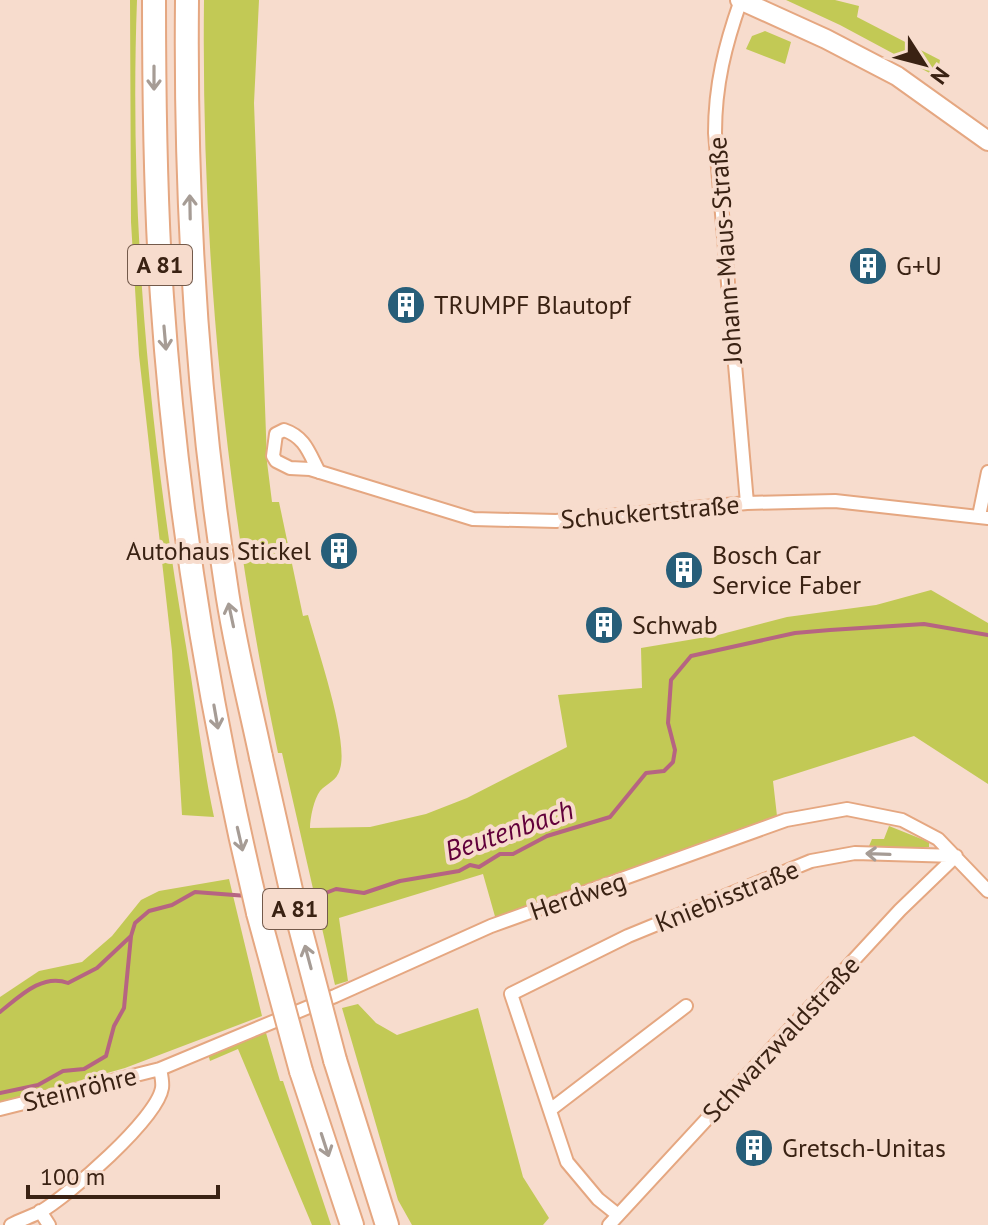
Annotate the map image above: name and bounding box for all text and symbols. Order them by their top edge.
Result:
north arrow [884,24,964,104]
text: N [925,62,956,90]
one-way arrow [146,64,162,91]
street label: Johann-Maus-Straße [700,136,749,365]
one-way arrow [182,194,198,221]
road number: A 81 [128,245,192,285]
building icon: G+U [847,245,889,287]
place label: G+U [896,249,942,282]
building icon: TRUMPF Blautopf [385,284,427,326]
place label: TRUMPF Blautopf [434,288,632,321]
one-way arrow [158,324,173,351]
street label: Schuckertstraße [559,487,741,536]
building icon: Autohaus Stickel [318,530,360,572]
place label: Autohaus Stickel [126,534,311,567]
place label: Bosch Car Service Faber [712,538,861,601]
building icon: Bosch Car Service Faber [663,549,705,591]
one-way arrow [223,603,238,628]
building icon: Schwab [583,604,625,646]
place label: Schwab [632,608,718,641]
one-way arrow [209,704,224,730]
water label: Beutenbach [439,790,578,869]
one-way arrow [233,826,248,851]
one-way arrow [865,846,892,861]
street label: Kniebisstraße [650,852,803,939]
street label: Herdweg [526,864,630,927]
road number: A 81 [263,889,327,929]
one-way arrow [300,945,315,971]
street label: Schwarzwaldstraße [695,948,866,1129]
street label: Steinröhre [20,1058,140,1119]
building icon: Gretsch-Unitas [733,1127,775,1169]
place label: Gretsch-Unitas [782,1131,946,1164]
one-way arrow [319,1132,333,1157]
scale bar [28,1149,218,1199]
text: 100 m [40,1161,105,1192]

